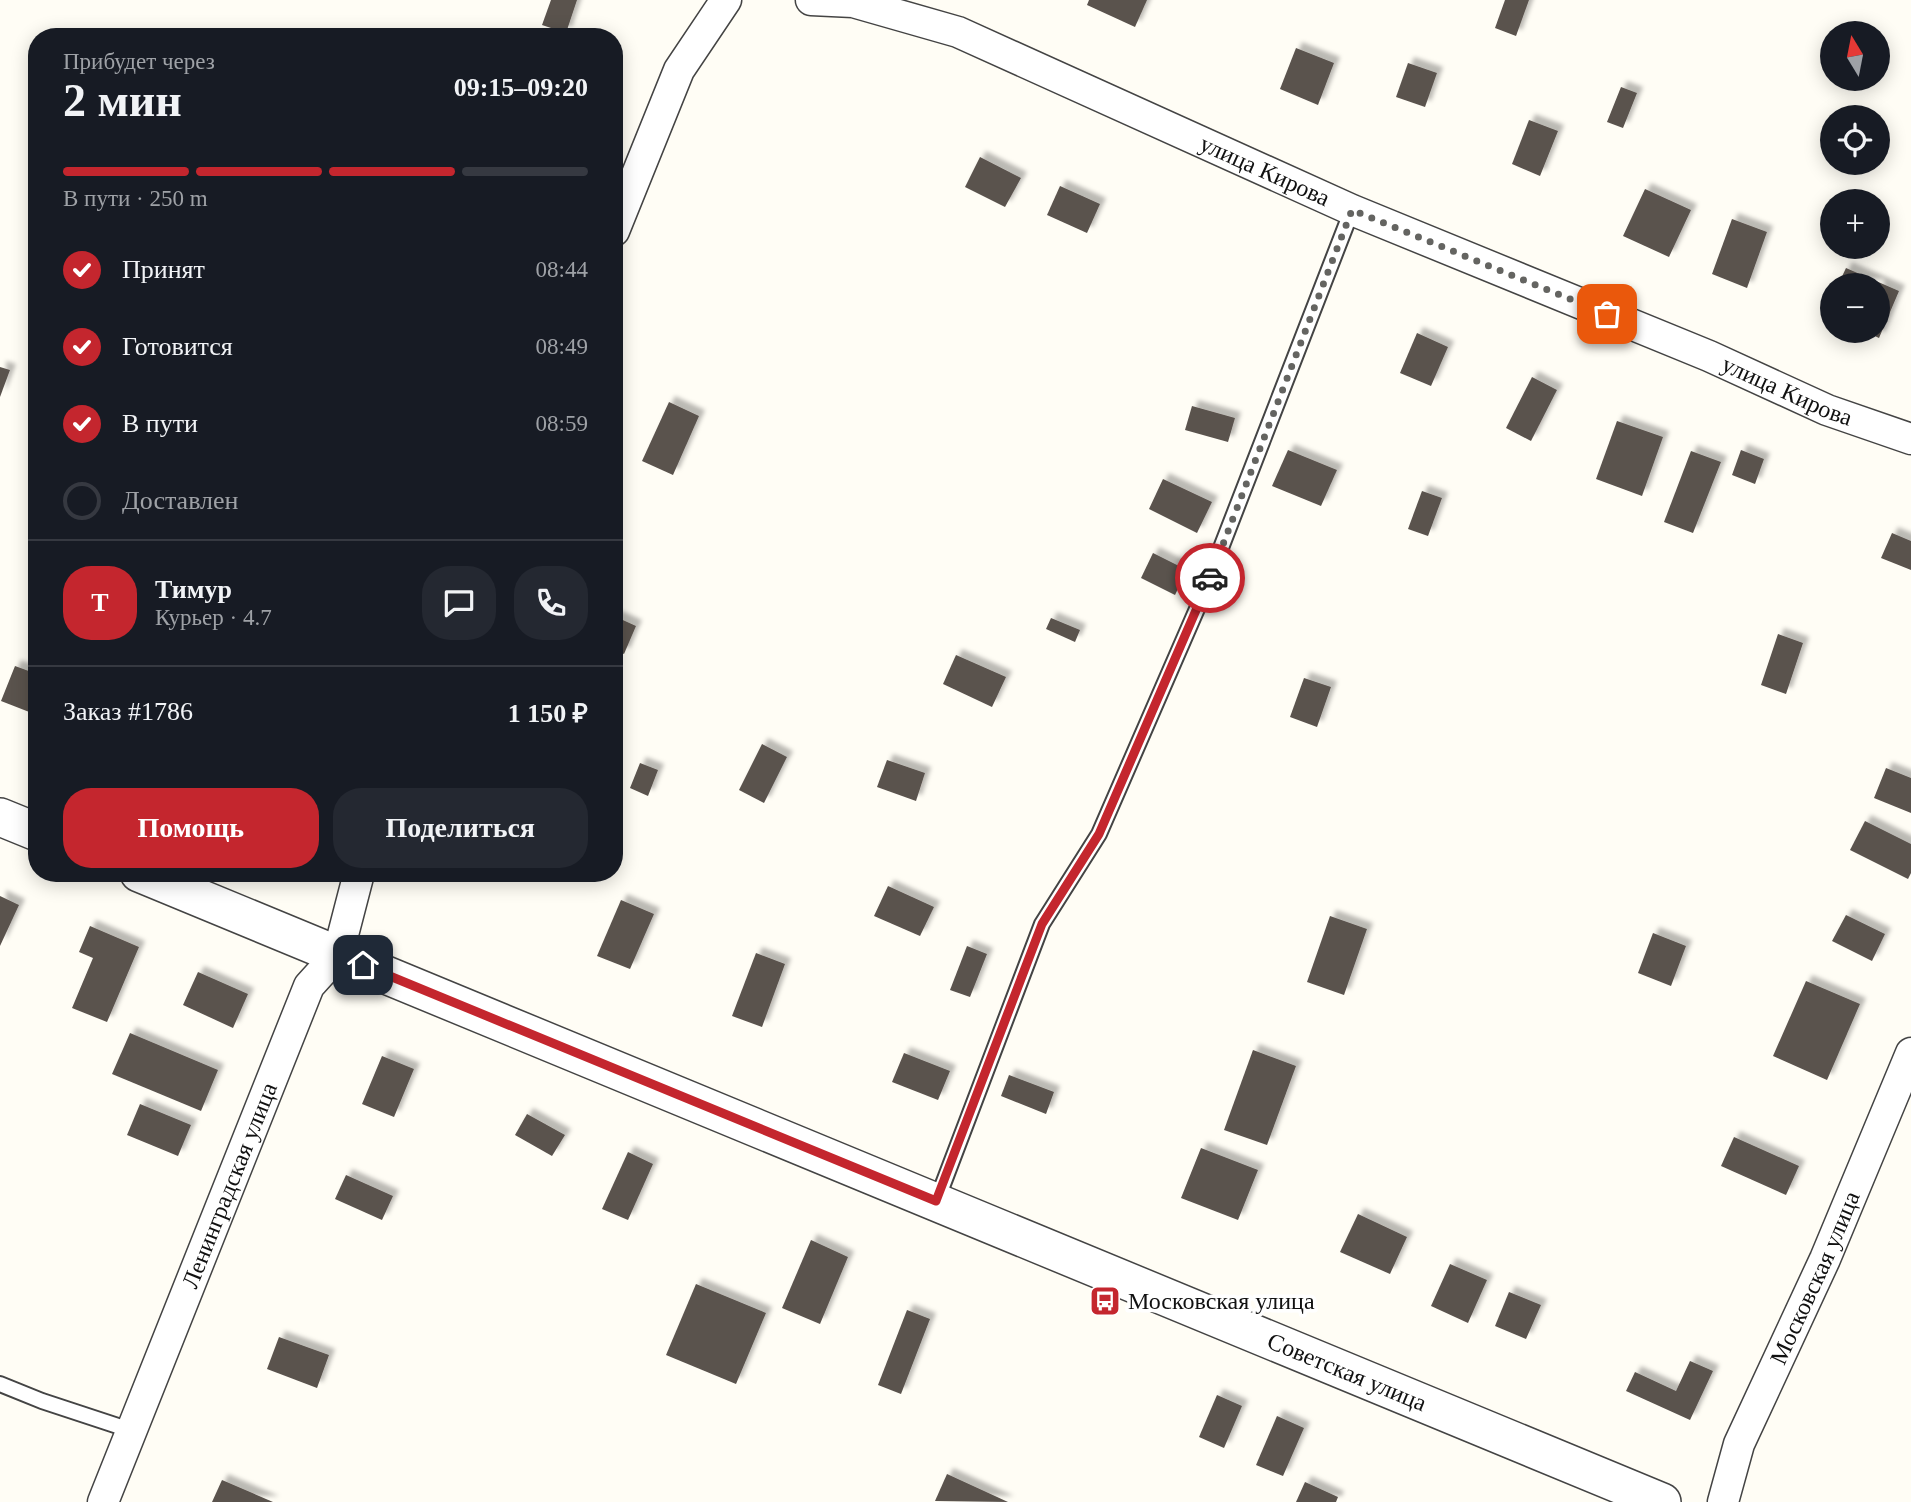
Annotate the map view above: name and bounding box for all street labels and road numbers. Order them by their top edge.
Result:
street label: улица Кирова [1196,130,1334,211]
street label: улица Кирова [1718,351,1856,431]
street label: Ленинградская улица [177,1078,282,1292]
street label: Московская улица [1765,1187,1865,1368]
street label: Советская улица [1264,1328,1431,1416]

